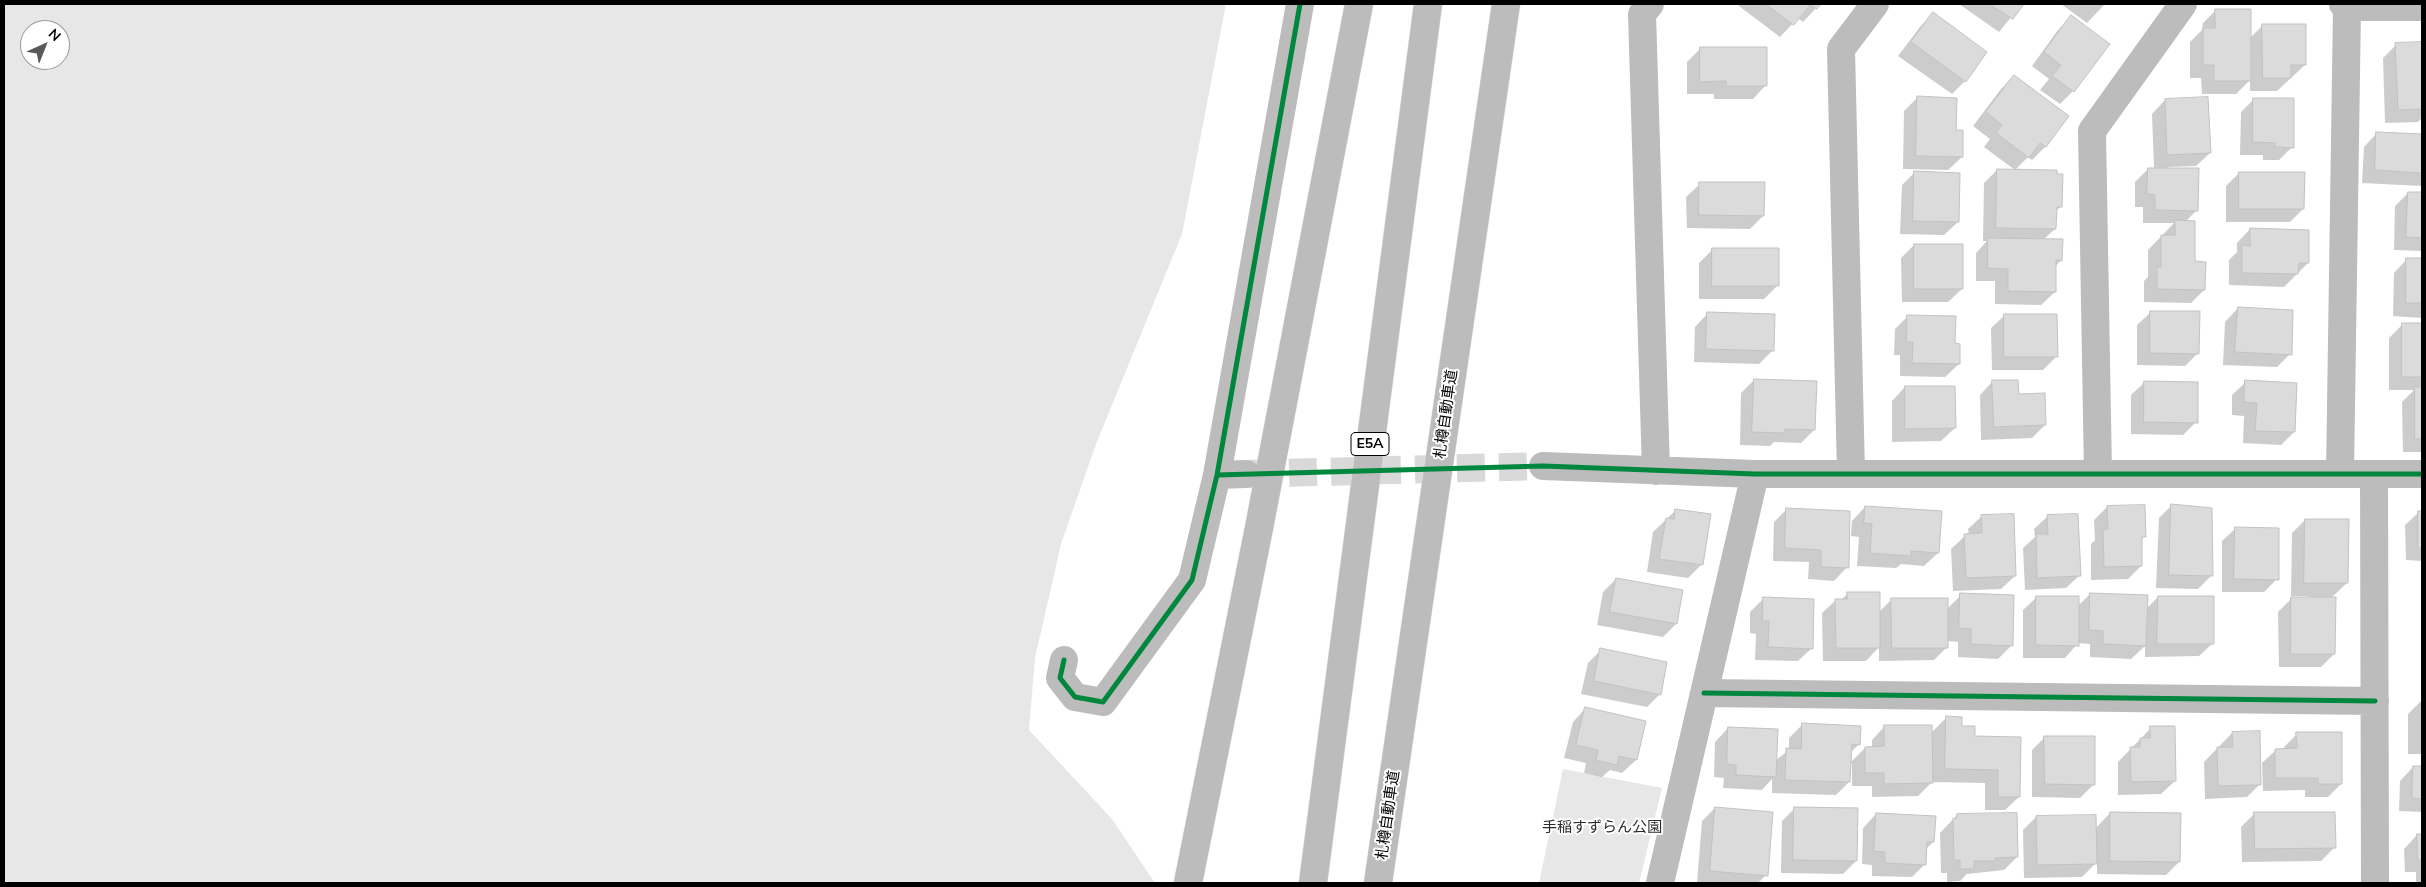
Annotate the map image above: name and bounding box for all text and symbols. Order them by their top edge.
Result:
north arrow [20,20,70,70]
text: N [45,25,65,45]
street label: 札樽自動車道 [1431,368,1461,460]
road number: E5A [1351,432,1389,456]
street label: 札樽自動車道 [1373,769,1403,861]
park label: 手稲すずらん公園 [1542,818,1662,836]

